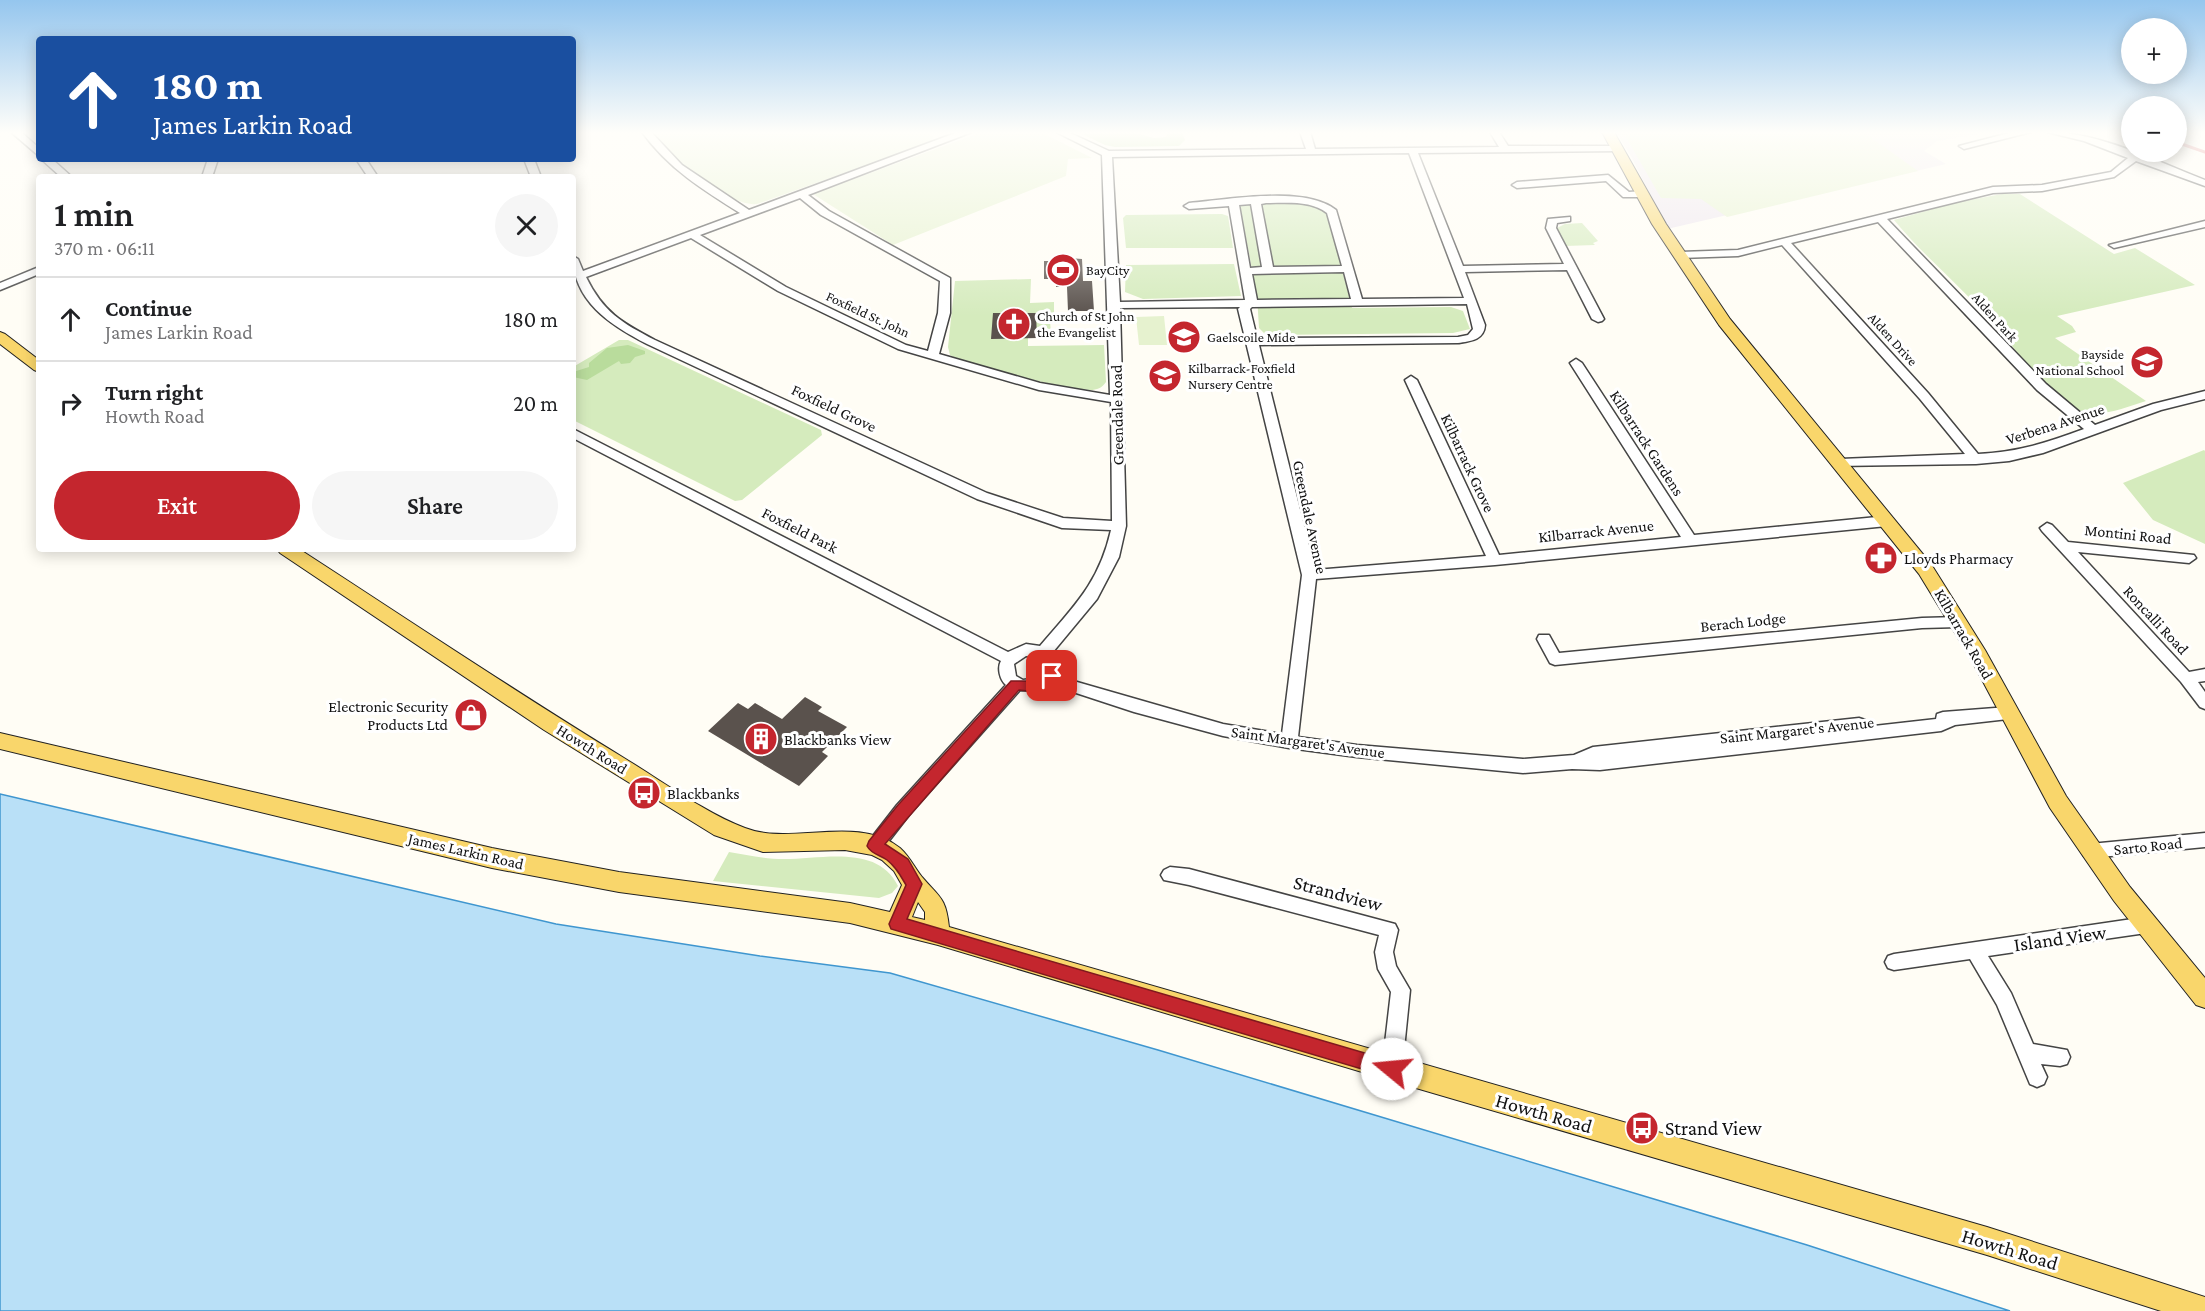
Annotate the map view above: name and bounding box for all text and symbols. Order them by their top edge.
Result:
map controls [2121,18,2187,162]
button: + [2121,18,2187,84]
icon: ahead [54,60,132,138]
text: 180 m [153,61,262,108]
button: − [2121,96,2187,162]
text: James Larkin Road [153,110,352,140]
text: 1 min [54,194,134,234]
button: close [495,194,558,257]
text: 370 m · 06:11 [54,237,155,259]
sports icon: BayCity [1045,252,1081,288]
place label: BayCity [1086,262,1130,278]
street label: Foxfield St. John [824,288,913,341]
street label: Alden Park [1969,289,2021,345]
text: Continue [105,296,192,321]
icon: ahead [54,303,87,336]
church icon: Church of St John the Evangelist [996,306,1032,342]
text: 180 m [505,307,558,332]
place label: Church of St John the Evangelist [1037,308,1135,340]
street label: Alden Drive [1865,309,1921,369]
school or university icon: Gaelscoile Mide [1166,319,1202,355]
text: James Larkin Road [105,321,253,343]
place label: Gaelscoile Mide [1207,329,1295,345]
school or university icon: Bayside National School [2129,344,2165,380]
place label: Bayside National School [2035,346,2124,378]
school or university icon: Kilbarrack-Foxfield Nursery Centre [1147,358,1183,394]
place label: Kilbarrack-Foxfield Nursery Centre [1188,360,1296,392]
street label: Greendale Road [1108,364,1126,465]
text: Turn right [105,380,203,405]
street label: Foxfield Grove [789,381,879,435]
icon: right [54,387,87,420]
street label: Kilbarrack Gardens [1607,387,1687,499]
text: 20 m [513,391,558,416]
street label: Verbena Avenue [2004,400,2106,448]
text: Howth Road [105,405,204,427]
street label: Kilbarrack Grove [1438,411,1498,515]
street label: Greendale Avenue [1290,459,1330,575]
button: Exit [54,471,300,540]
button: Share [312,471,558,540]
street label: Foxfield Park [759,504,841,556]
street label: Kilbarrack Avenue [1537,516,1655,546]
street label: Montini Road [2084,521,2173,547]
pharmacy icon: Lloyds Pharmacy [1863,540,1899,576]
place label: Lloyds Pharmacy [1904,550,2014,568]
street label: Roncalli Road [2120,582,2192,658]
street label: Kilbarrack Road [1931,586,1997,683]
street label: Berach Lodge [1699,609,1787,636]
pin [1026,650,1077,701]
icon: arrive [1035,659,1068,692]
shop icon: Electronic Security Products Ltd [453,697,489,733]
place label: Electronic Security Products Ltd [328,698,449,733]
street label: Saint Margaret's Avenue [1719,713,1875,748]
street label: Howth Road [554,721,631,778]
building icon: Blackbanks View [743,721,779,757]
street label: Saint Margaret's Avenue [1230,723,1386,762]
place label: Blackbanks View [784,731,892,748]
bus stop icon: Blackbanks [626,775,662,811]
place label: Blackbanks [667,785,739,802]
street label: James Larkin Road [404,829,526,874]
street label: Sarto Road [2113,834,2184,858]
street label: Strandview [1291,871,1385,915]
street label: Island View [2012,921,2108,955]
position arrow [1360,1037,1424,1101]
street label: Howth Road [1493,1089,1595,1137]
bus stop icon: Strand View [1624,1110,1660,1146]
place label: Strand View [1665,1117,1762,1139]
street label: Howth Road [1959,1224,2061,1274]

